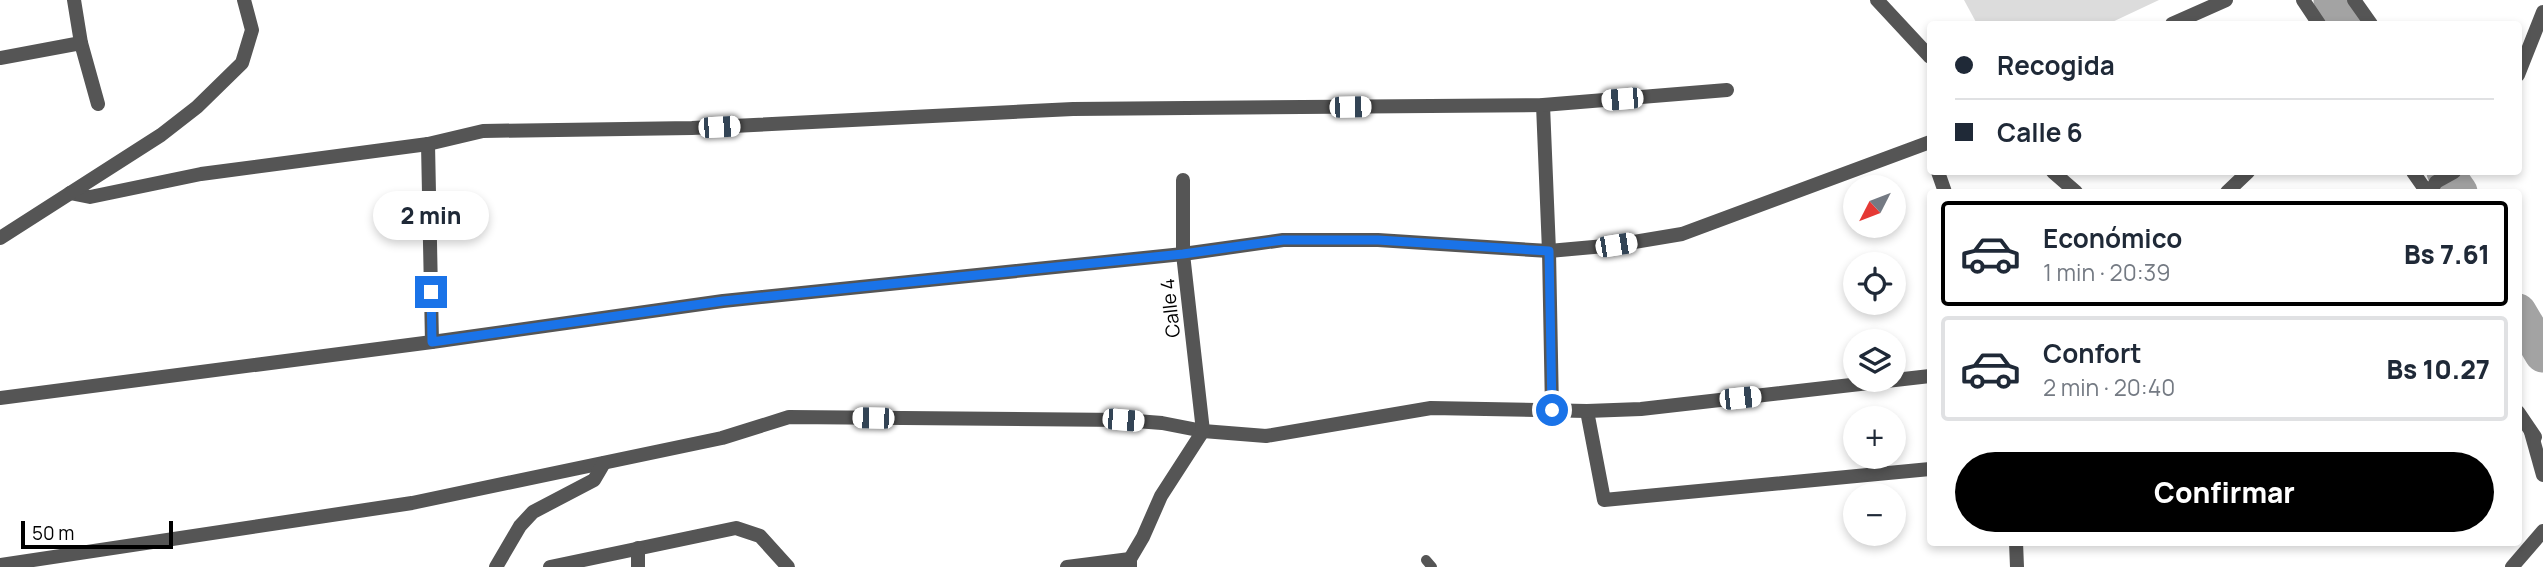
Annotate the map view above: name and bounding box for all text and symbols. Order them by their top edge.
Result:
text: Recogida [1997,47,2115,83]
car [1601,87,1644,111]
car [1329,96,1372,118]
text: Calle 6 [1997,114,2083,150]
car [698,115,741,139]
north arrow [1843,175,1906,238]
map controls [1843,175,1906,546]
callout: 2 min [373,190,489,240]
text: 2 min [401,199,462,231]
text: Económico [2043,220,2182,256]
icon: car [1959,222,2022,285]
car [1594,231,1639,259]
text: Bs 7.61 [2404,236,2490,272]
button: locate [1843,252,1906,315]
text: 1 min · 20:39 [2043,256,2171,288]
route end [415,276,447,308]
street label: Calle 4 [1154,277,1186,339]
button: layers [1843,329,1906,392]
text: Confort [2043,335,2142,371]
icon: car [1959,337,2022,400]
text: Bs 10.27 [2387,351,2490,387]
text: 2 min · 20:40 [2043,371,2175,403]
car [1719,385,1762,411]
route start [1536,394,1568,426]
button: + [1843,406,1906,469]
car [852,407,895,429]
car [1102,408,1145,432]
button: Confirmar [1955,452,2494,532]
button: − [1843,483,1906,546]
scale bar [21,518,173,550]
text: 50 m [32,520,74,546]

